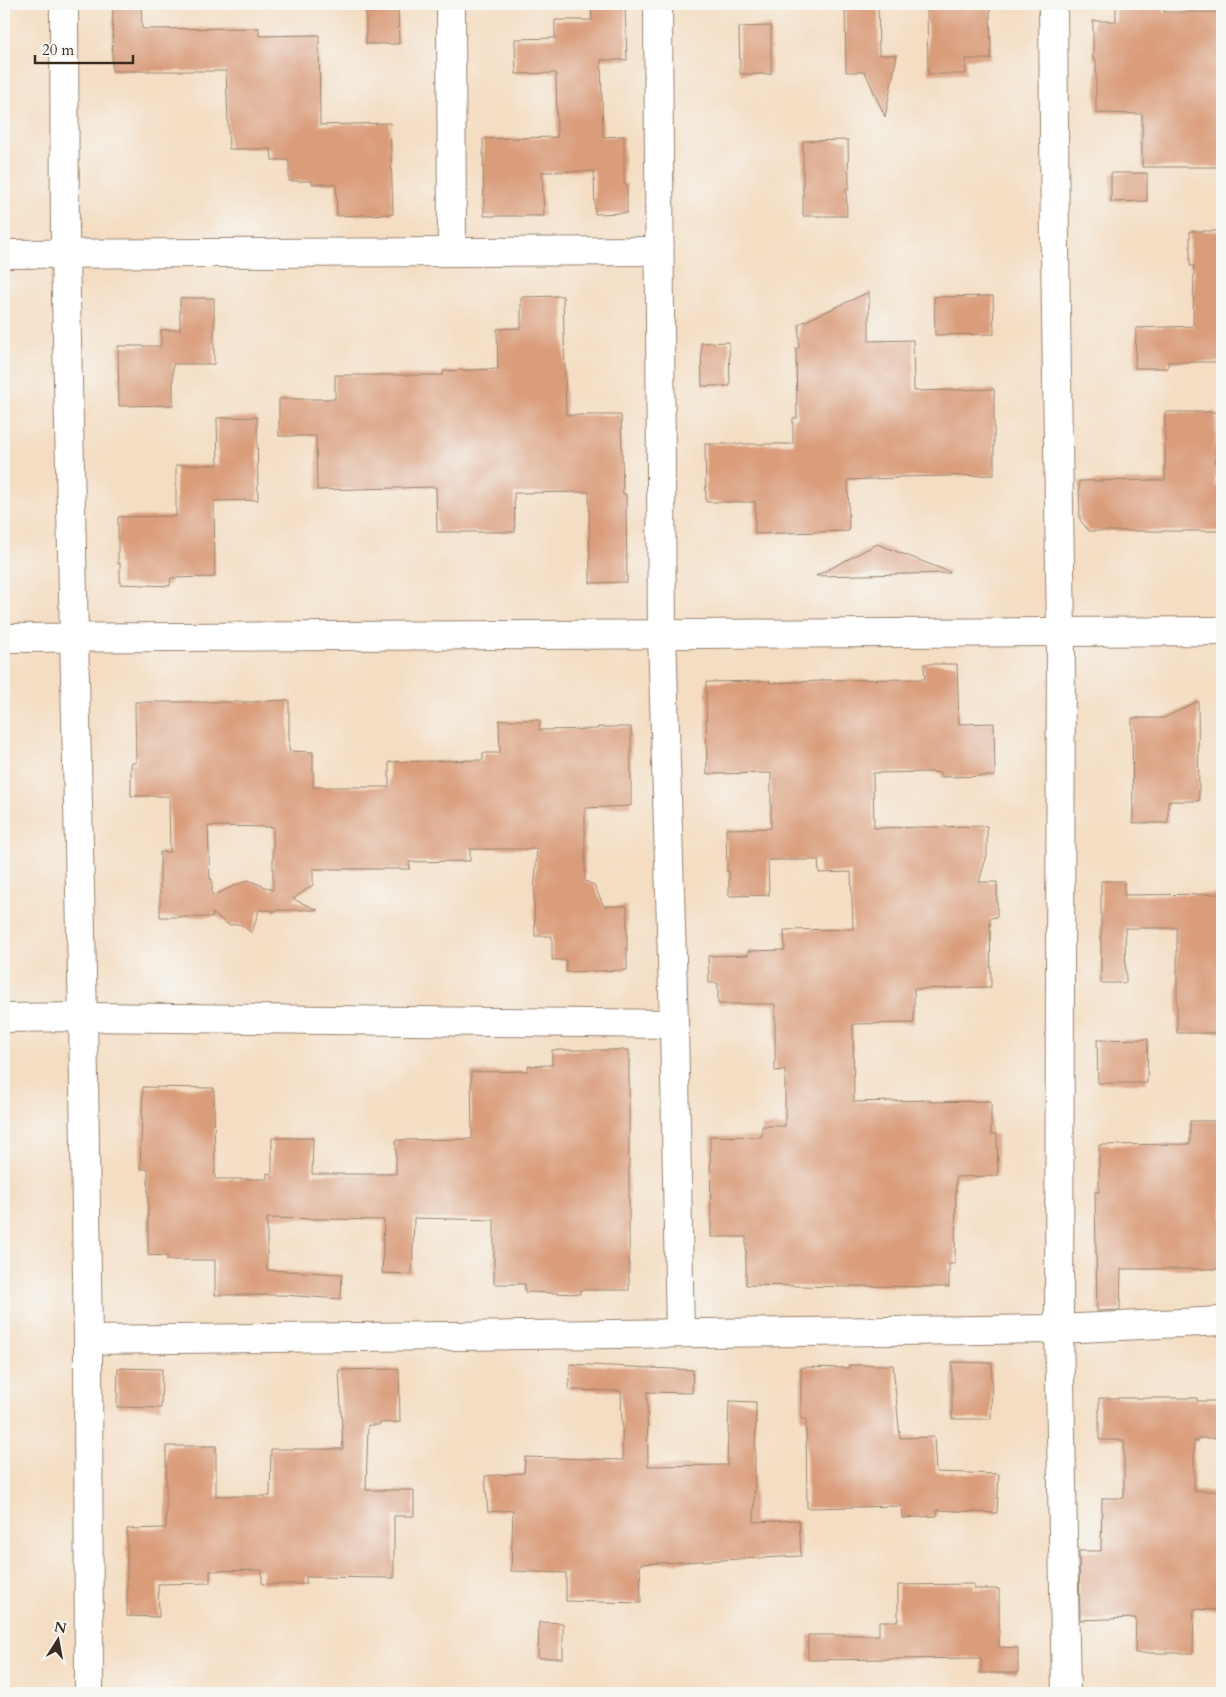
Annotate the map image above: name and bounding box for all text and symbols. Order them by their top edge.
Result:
scale bar [35,32,132,64]
text: 20 m [42,40,74,60]
north arrow [32,1614,82,1664]
text: N [53,1617,68,1638]

